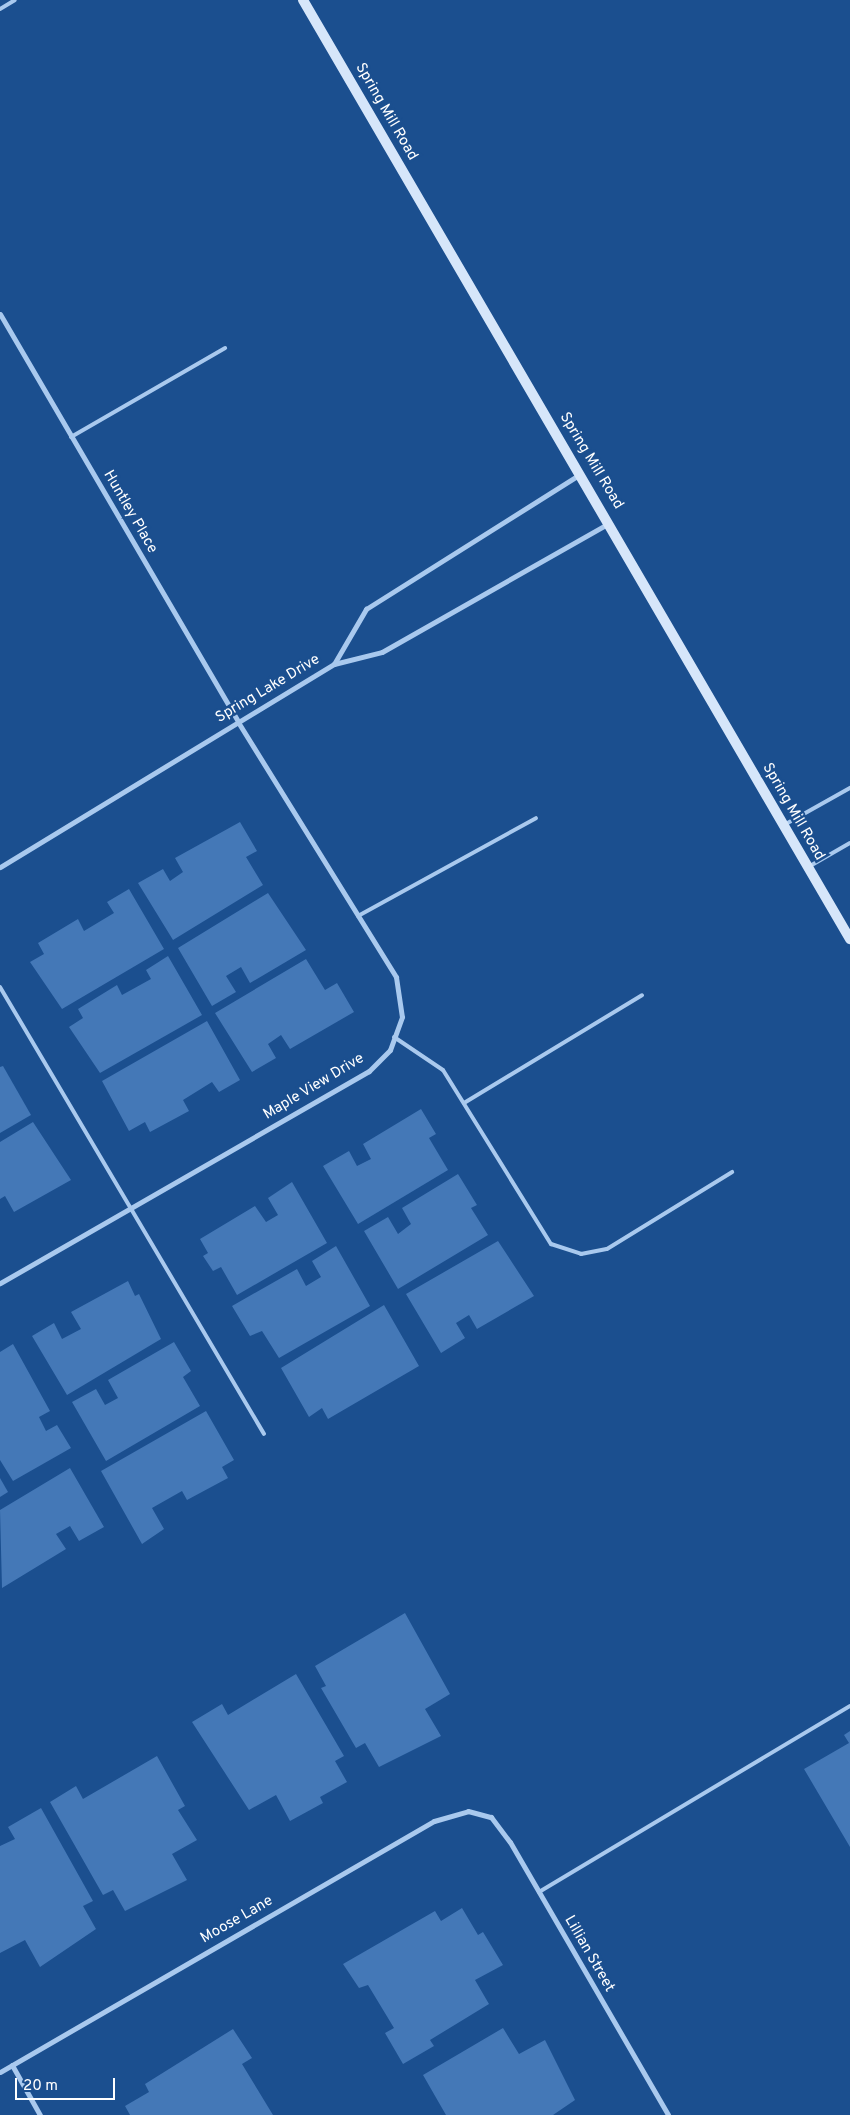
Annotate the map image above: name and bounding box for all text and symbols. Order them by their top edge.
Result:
street label: Spring Mill Road [351,60,421,164]
street label: Spring Mill Road [555,409,627,513]
street label: Huntley Place [99,467,161,557]
street label: Spring Lake Drive [213,651,323,727]
street label: Spring Mill Road [758,760,828,864]
street label: Maple View Drive [260,1050,368,1124]
street label: Moose Lane [198,1892,276,1948]
street label: Lillian Street [560,1913,618,1995]
scale bar [18,2068,118,2100]
text: 20 m [23,2077,58,2096]

